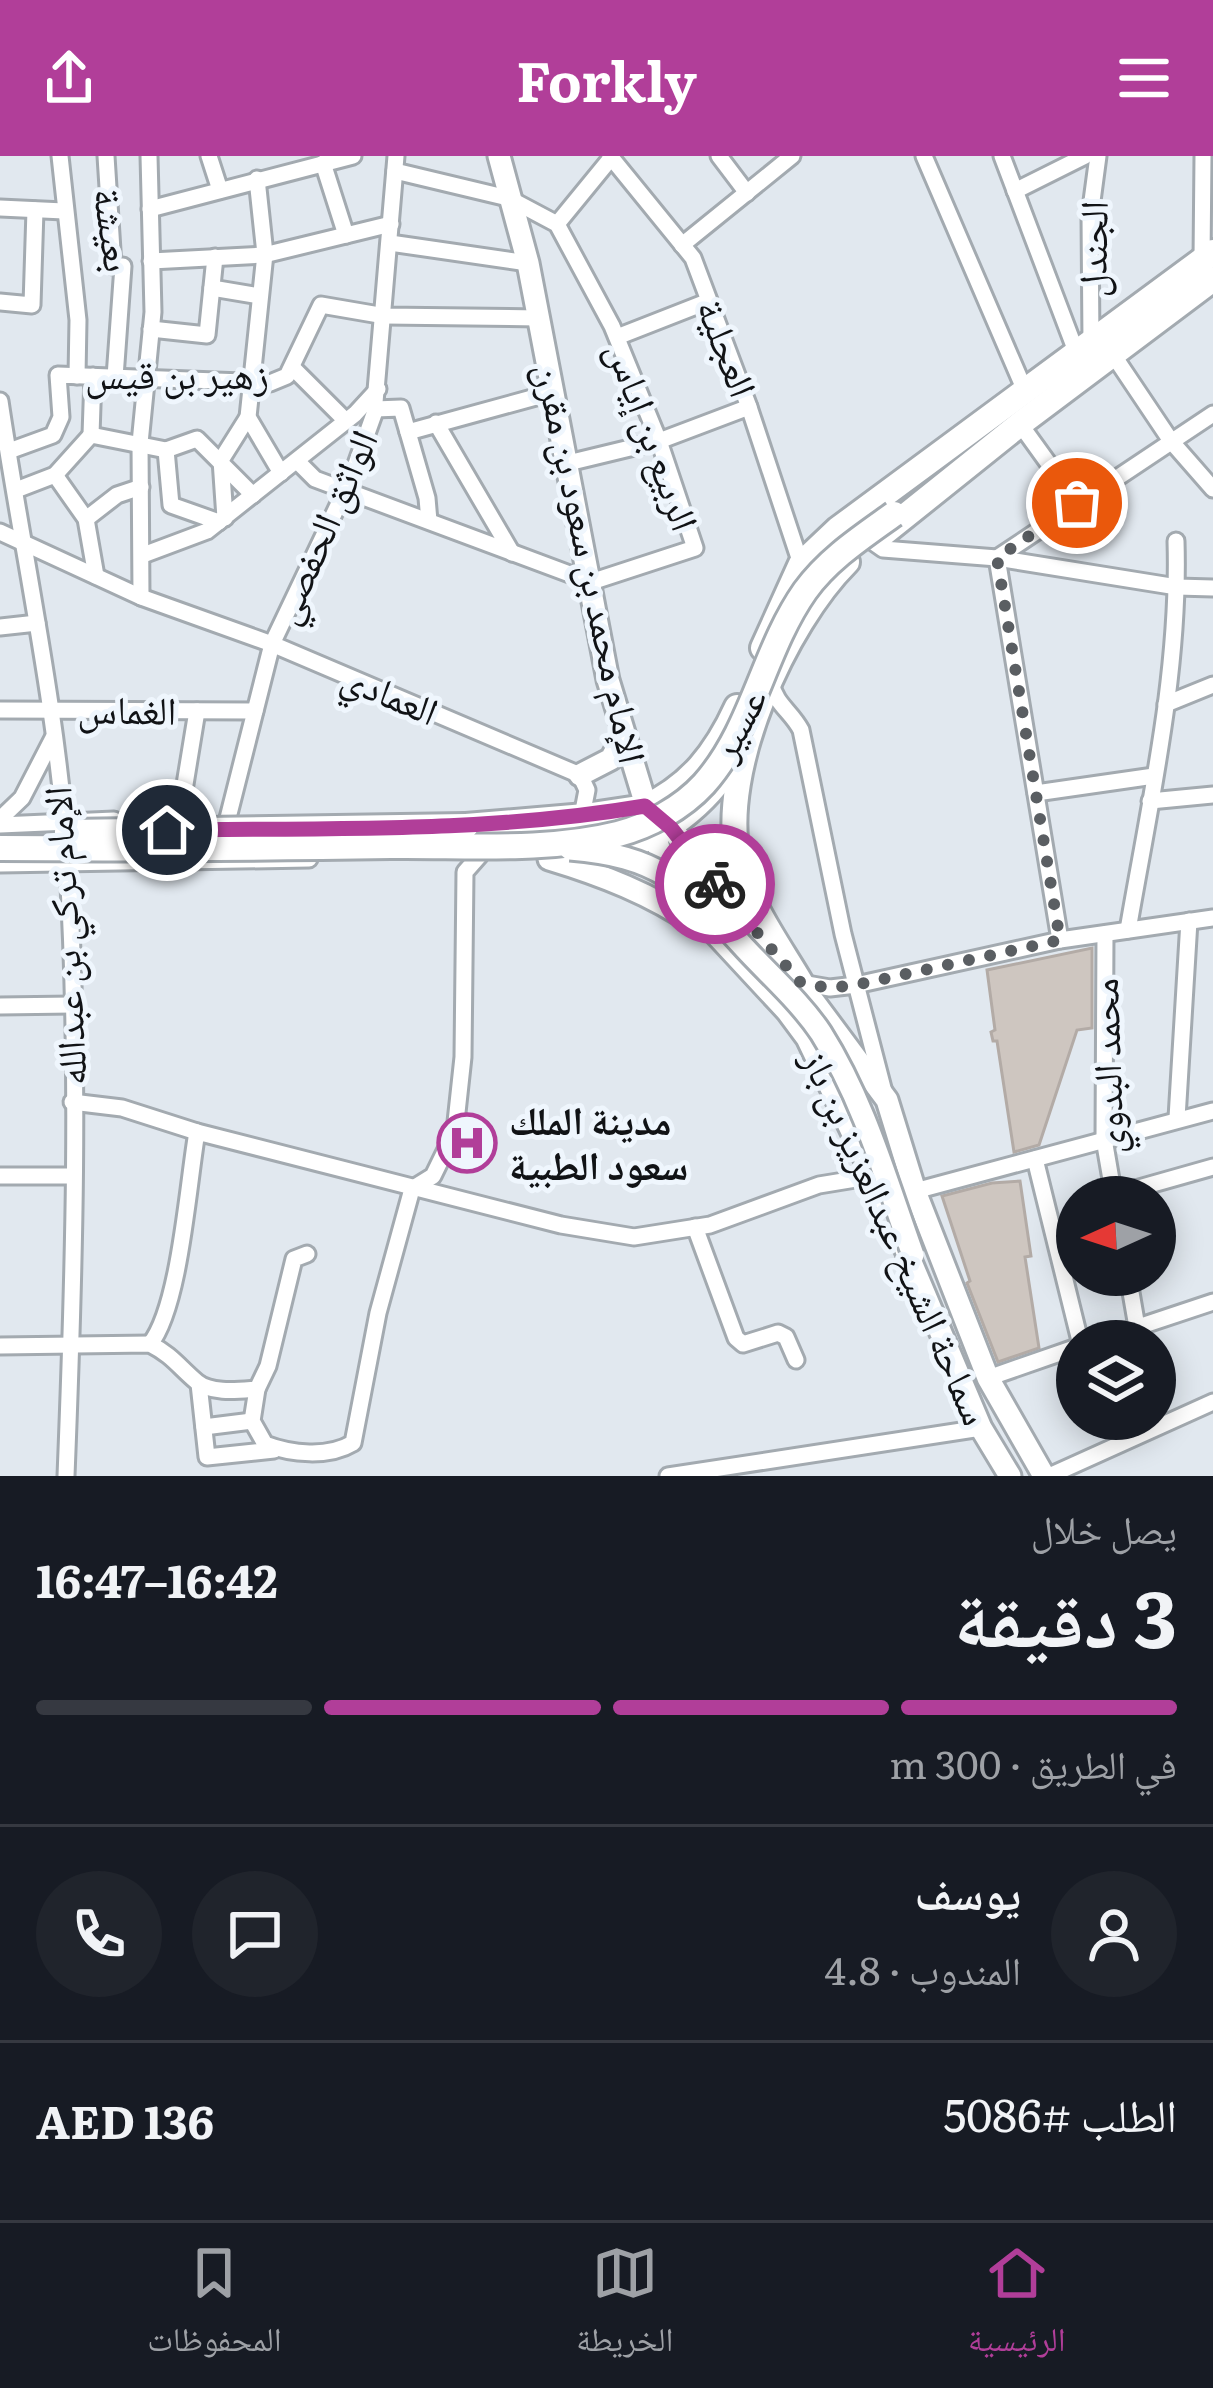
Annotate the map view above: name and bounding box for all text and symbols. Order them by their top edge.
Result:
text: Forkly [516,38,697,119]
icon: share [36,45,102,111]
icon: menu [1111,45,1177,111]
street label: بعيشة [81,184,151,275]
street label: الجندل [1060,200,1120,298]
street label: العجلية [685,289,775,404]
street label: الربيع بن إياس [595,332,717,538]
street label: زهير بن قيس [85,343,269,401]
street label: الإمام محمد بن سعود بن مقرن [522,357,665,768]
street label: الواثق الحفصي [253,419,395,635]
pin [1026,452,1128,554]
icon: bag [1044,470,1110,536]
street label: العمادي [332,645,448,743]
street label: عسير [692,676,779,770]
street label: الغماس [77,677,177,737]
pin [116,779,218,881]
street label: الإمام تركي بن عبدالله [25,785,105,1087]
icon: home [134,797,200,863]
courier [655,824,775,944]
icon: bike [682,851,748,917]
street label: محمد البدوي [1072,977,1142,1155]
street label: سماحة الشيخ عبدالعزيز بن باز [789,1038,1008,1433]
place label: مدينة الملك سعود الطبية [509,1089,688,1192]
hospital icon: مدينة الملك سعود الطبية [436,1112,498,1174]
north arrow [1056,1176,1176,1296]
map controls [1056,1176,1176,1440]
button: layers [1056,1320,1176,1440]
text: يصل خلال [1031,1498,1177,1556]
text: 16:42–16:47 [36,1545,278,1612]
text: 3 دقيقة [954,1556,1177,1672]
text: في الطريق · 300 m [889,1733,1177,1791]
text: يوسف [915,1857,1021,1924]
button: phone [36,1871,162,1997]
button: chat [192,1871,318,1997]
button: person [1051,1871,1177,1997]
text: المندوب · 4.8 [825,1939,1021,1997]
text: الطلب #5086 [943,2079,1177,2146]
text: AED 136 [36,2086,214,2153]
tab: المحفوظات [147,2240,282,2372]
tab: الخريطة [576,2240,673,2372]
tab: الرئيسية [968,2240,1066,2372]

